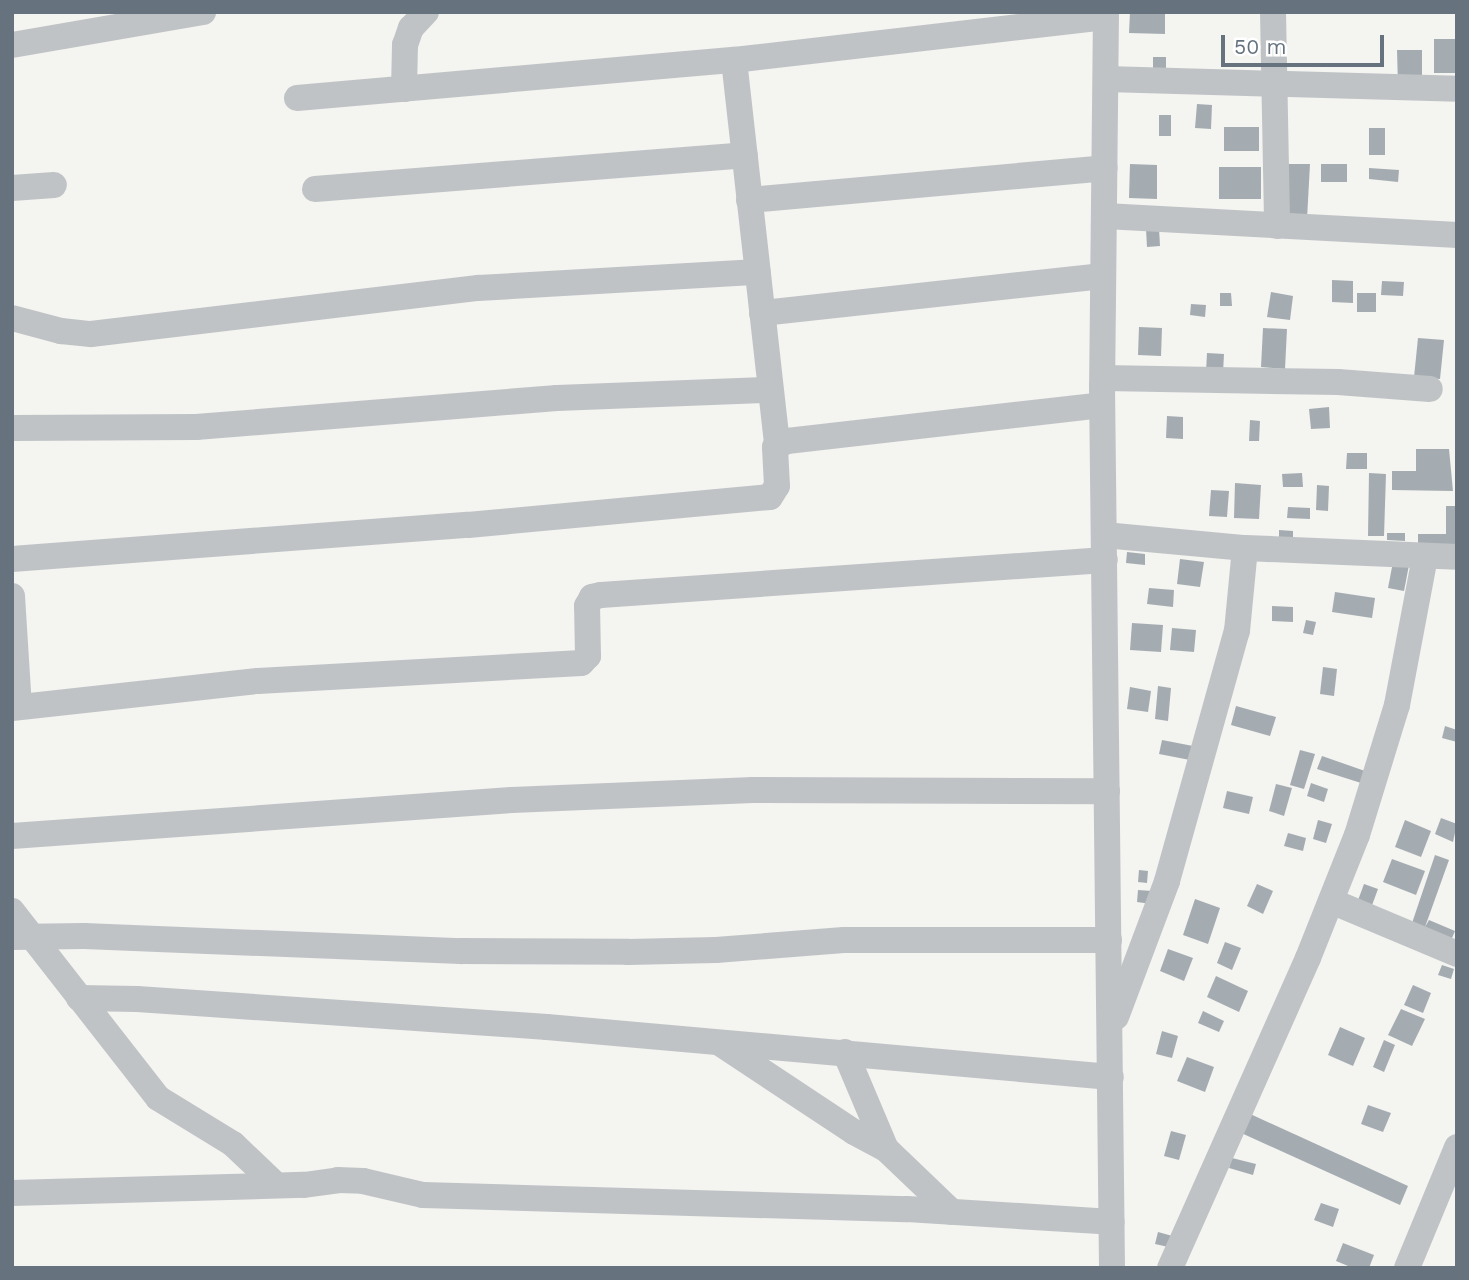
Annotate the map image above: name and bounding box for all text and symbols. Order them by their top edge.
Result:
scale bar [1224,21,1387,65]
text: 50 m [1234,34,1286,59]

